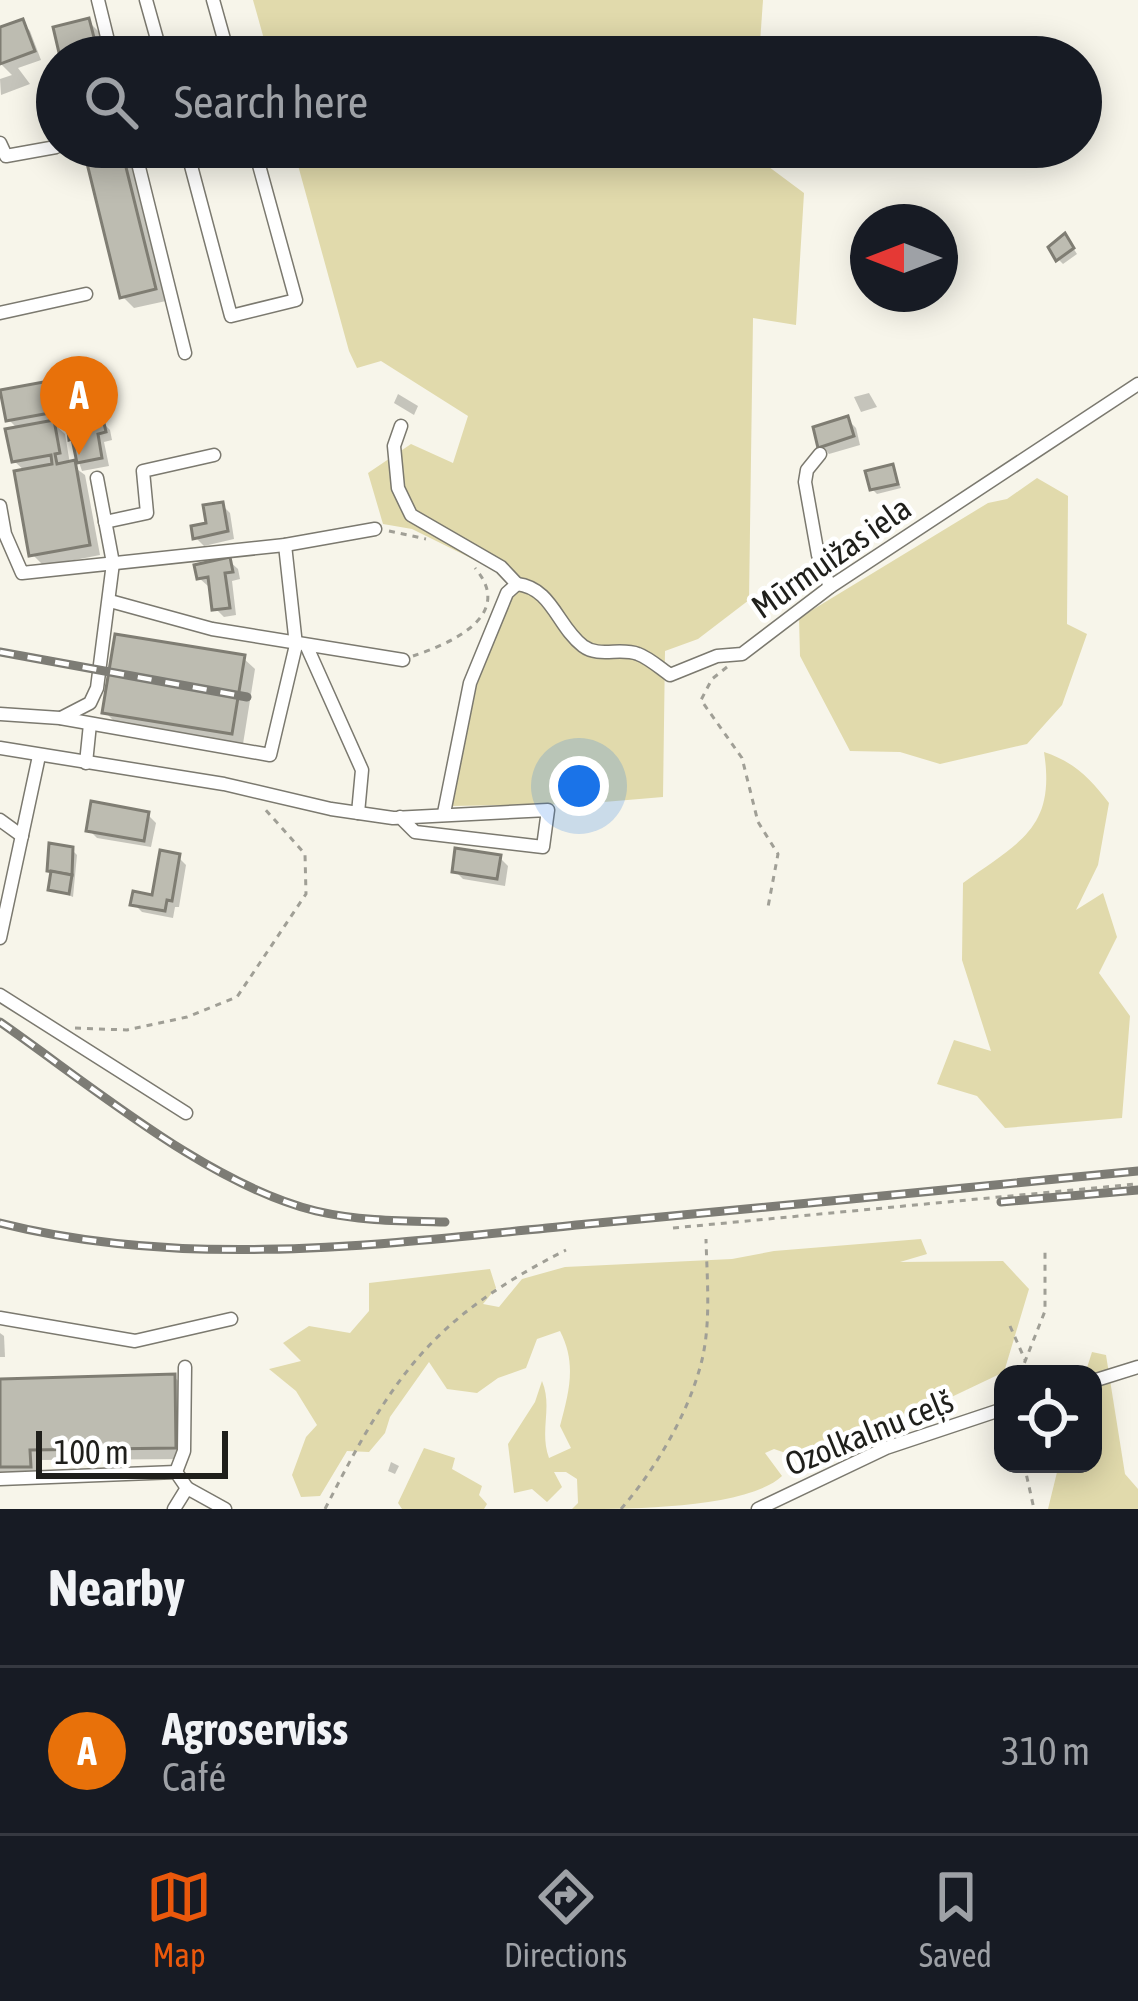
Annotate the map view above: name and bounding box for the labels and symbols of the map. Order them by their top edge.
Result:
north arrow [850,204,958,312]
pin: A [40,356,118,455]
street label: Mūrmuižas iela [744,488,918,626]
your location [549,756,609,816]
street label: Ozolkalnu ceļš [779,1381,959,1483]
scale bar [36,1425,228,1478]

